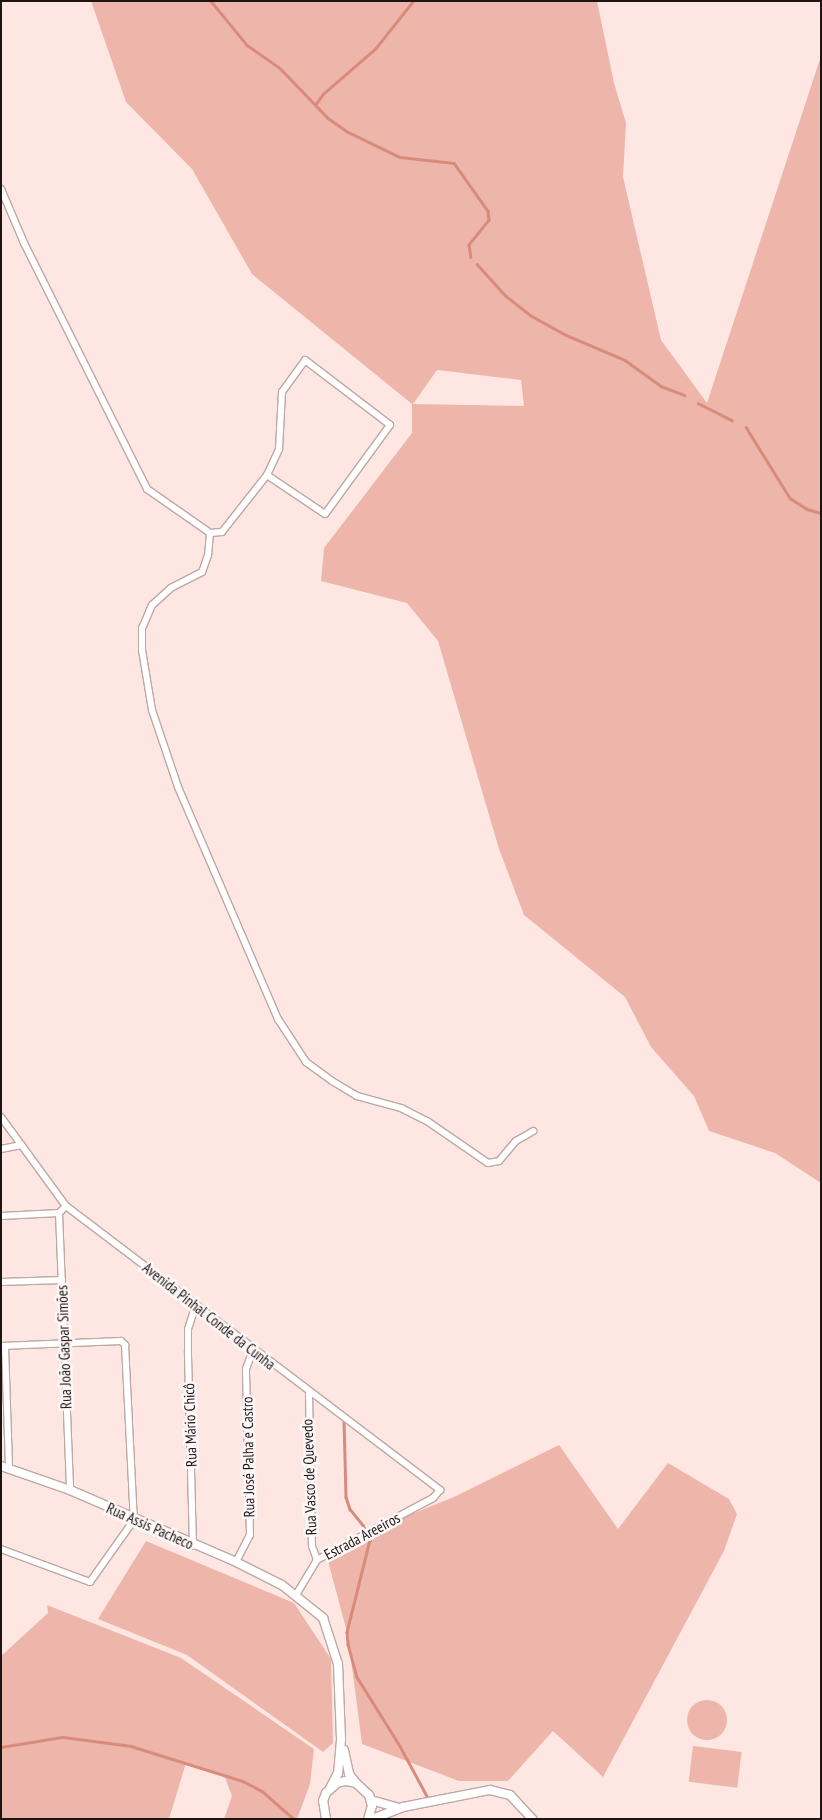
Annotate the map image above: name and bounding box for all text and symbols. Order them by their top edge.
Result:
street label: Avenida Pinhal Conde da Cunha [139,1259,279,1373]
street label: Rua João Gaspar Simões [53,1285,75,1409]
street label: Rua Mário Chicô [180,1383,200,1467]
street label: Rua José Palha e Castro [238,1396,258,1518]
street label: Rua Vasco de Quevedo [298,1418,320,1536]
street label: Rua Assis Pacheco [104,1499,196,1553]
street label: Estrada Areeiros [321,1508,403,1564]

